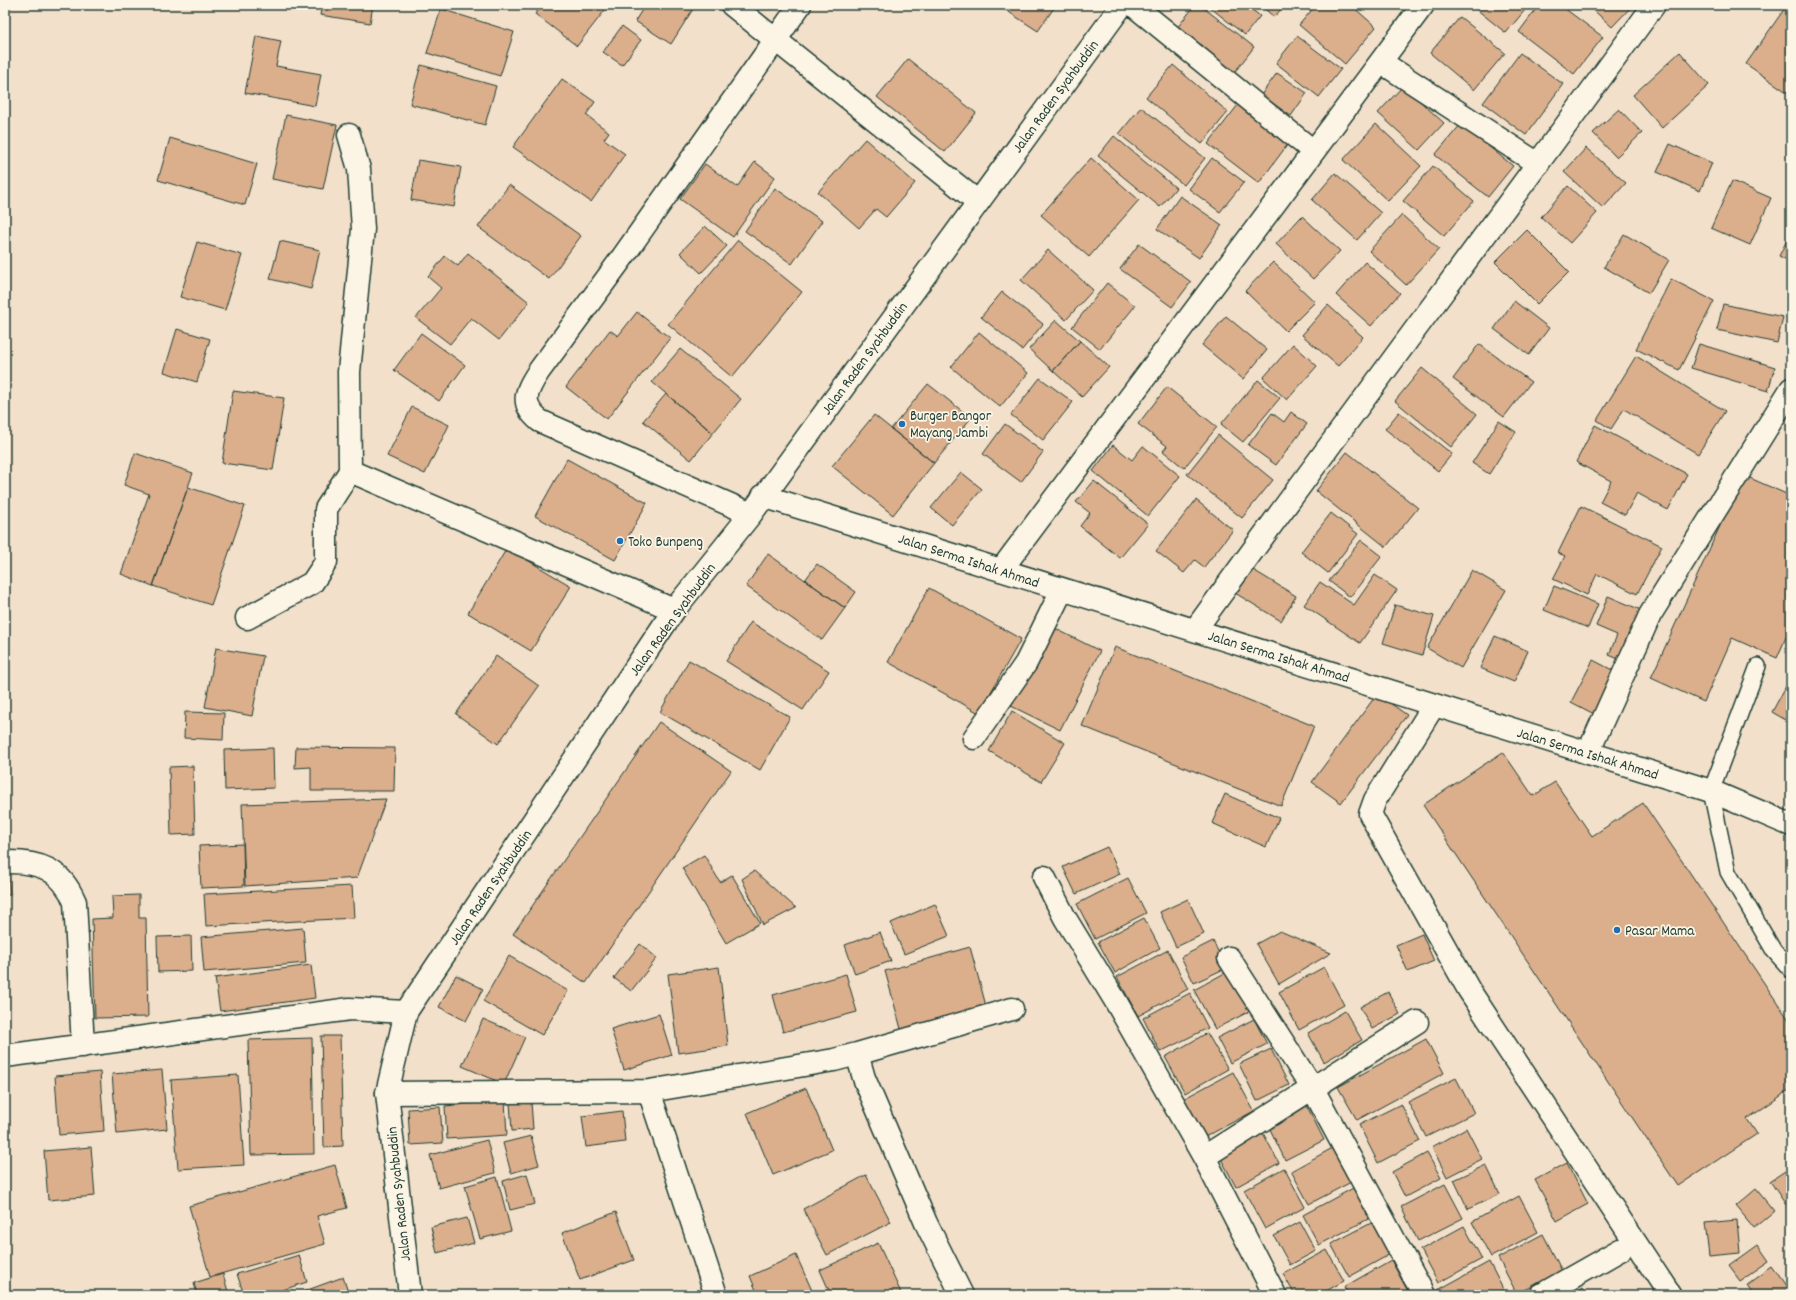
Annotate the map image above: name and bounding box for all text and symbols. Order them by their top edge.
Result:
street label: Jalan Raden Syahbuddin [1008,36,1105,158]
street label: Jalan Raden Syahbuddin [817,298,914,420]
place label: Burger Bangor Mayang Jambi [910,406,992,445]
marker: Burger Bangor Mayang Jambi [897,419,907,429]
street label: Jalan Serma Ishak Ahmad [895,529,1042,595]
place label: Toko Bunpeng [628,532,703,554]
marker: Toko Bunpeng [615,536,625,546]
street label: Jalan Raden Syahbuddin [625,559,722,681]
street label: Jalan Serma Ishak Ahmad [1205,626,1352,690]
street label: Jalan Serma Ishak Ahmad [1514,723,1661,787]
street label: Jalan Raden Syahbuddin [445,826,539,950]
place label: Pasar Mama [1625,921,1695,943]
marker: Pasar Mama [1612,925,1622,935]
street label: Jalan Raden Syahbuddin [382,1125,418,1262]

